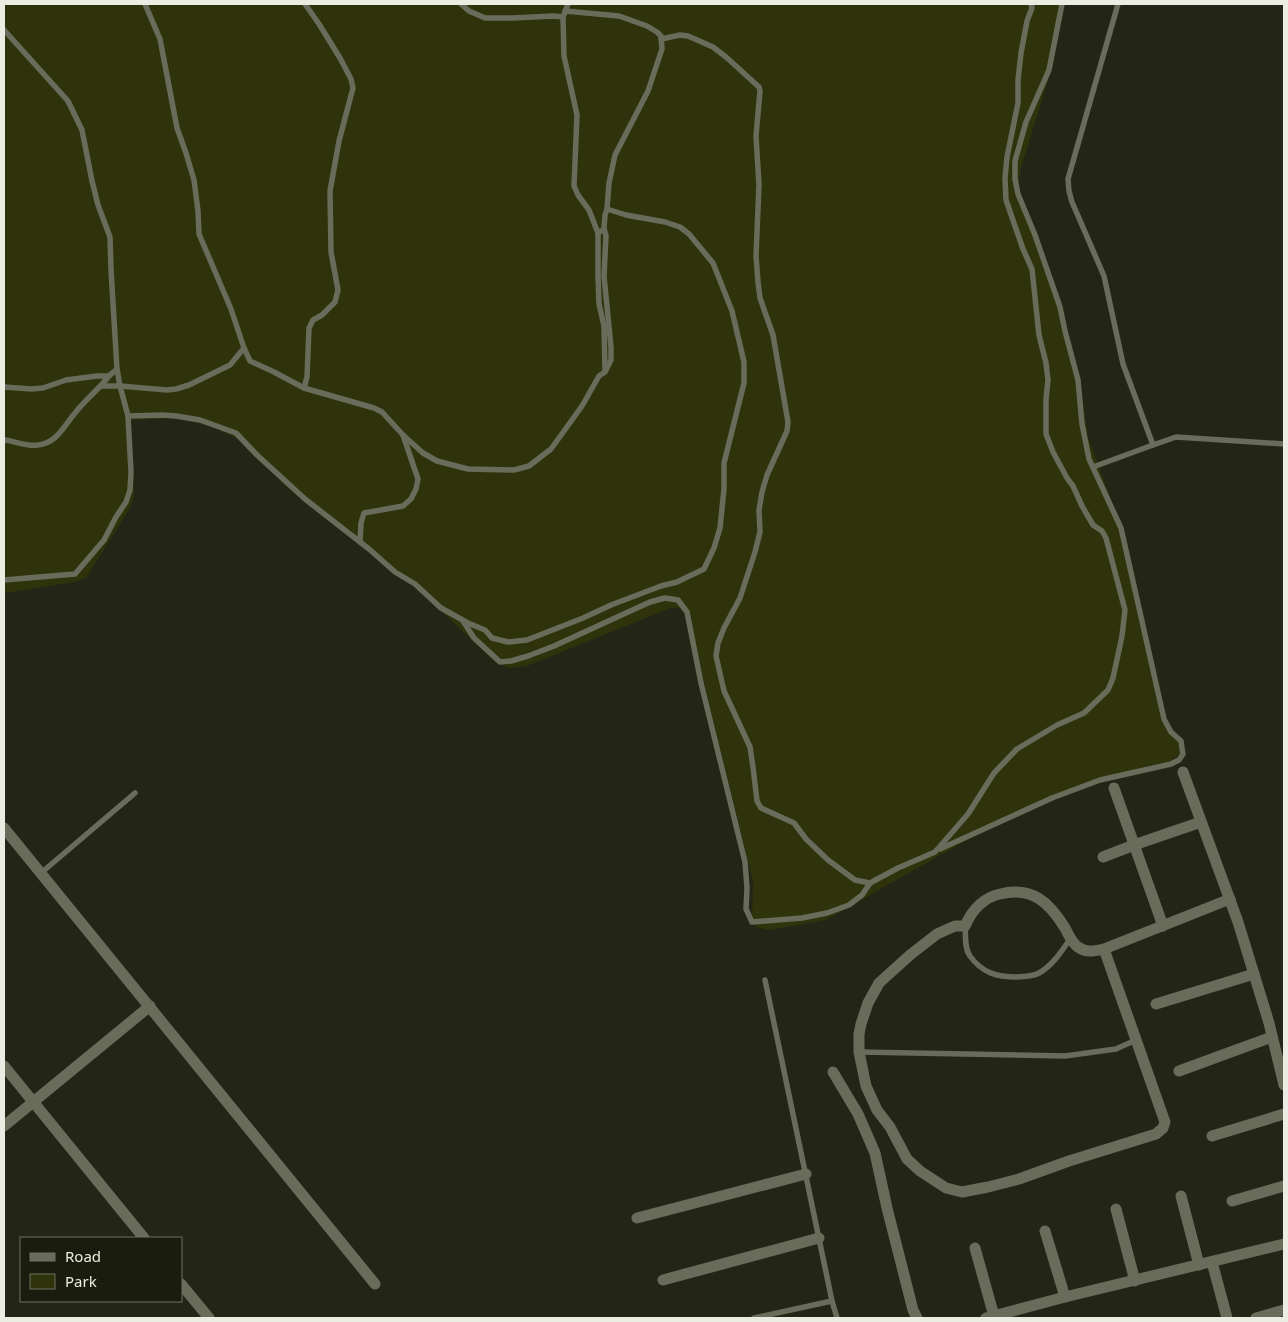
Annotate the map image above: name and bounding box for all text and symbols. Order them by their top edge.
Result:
legend [20,1237,182,1302]
text: Road [65,1246,101,1266]
text: Park [65,1271,97,1291]

